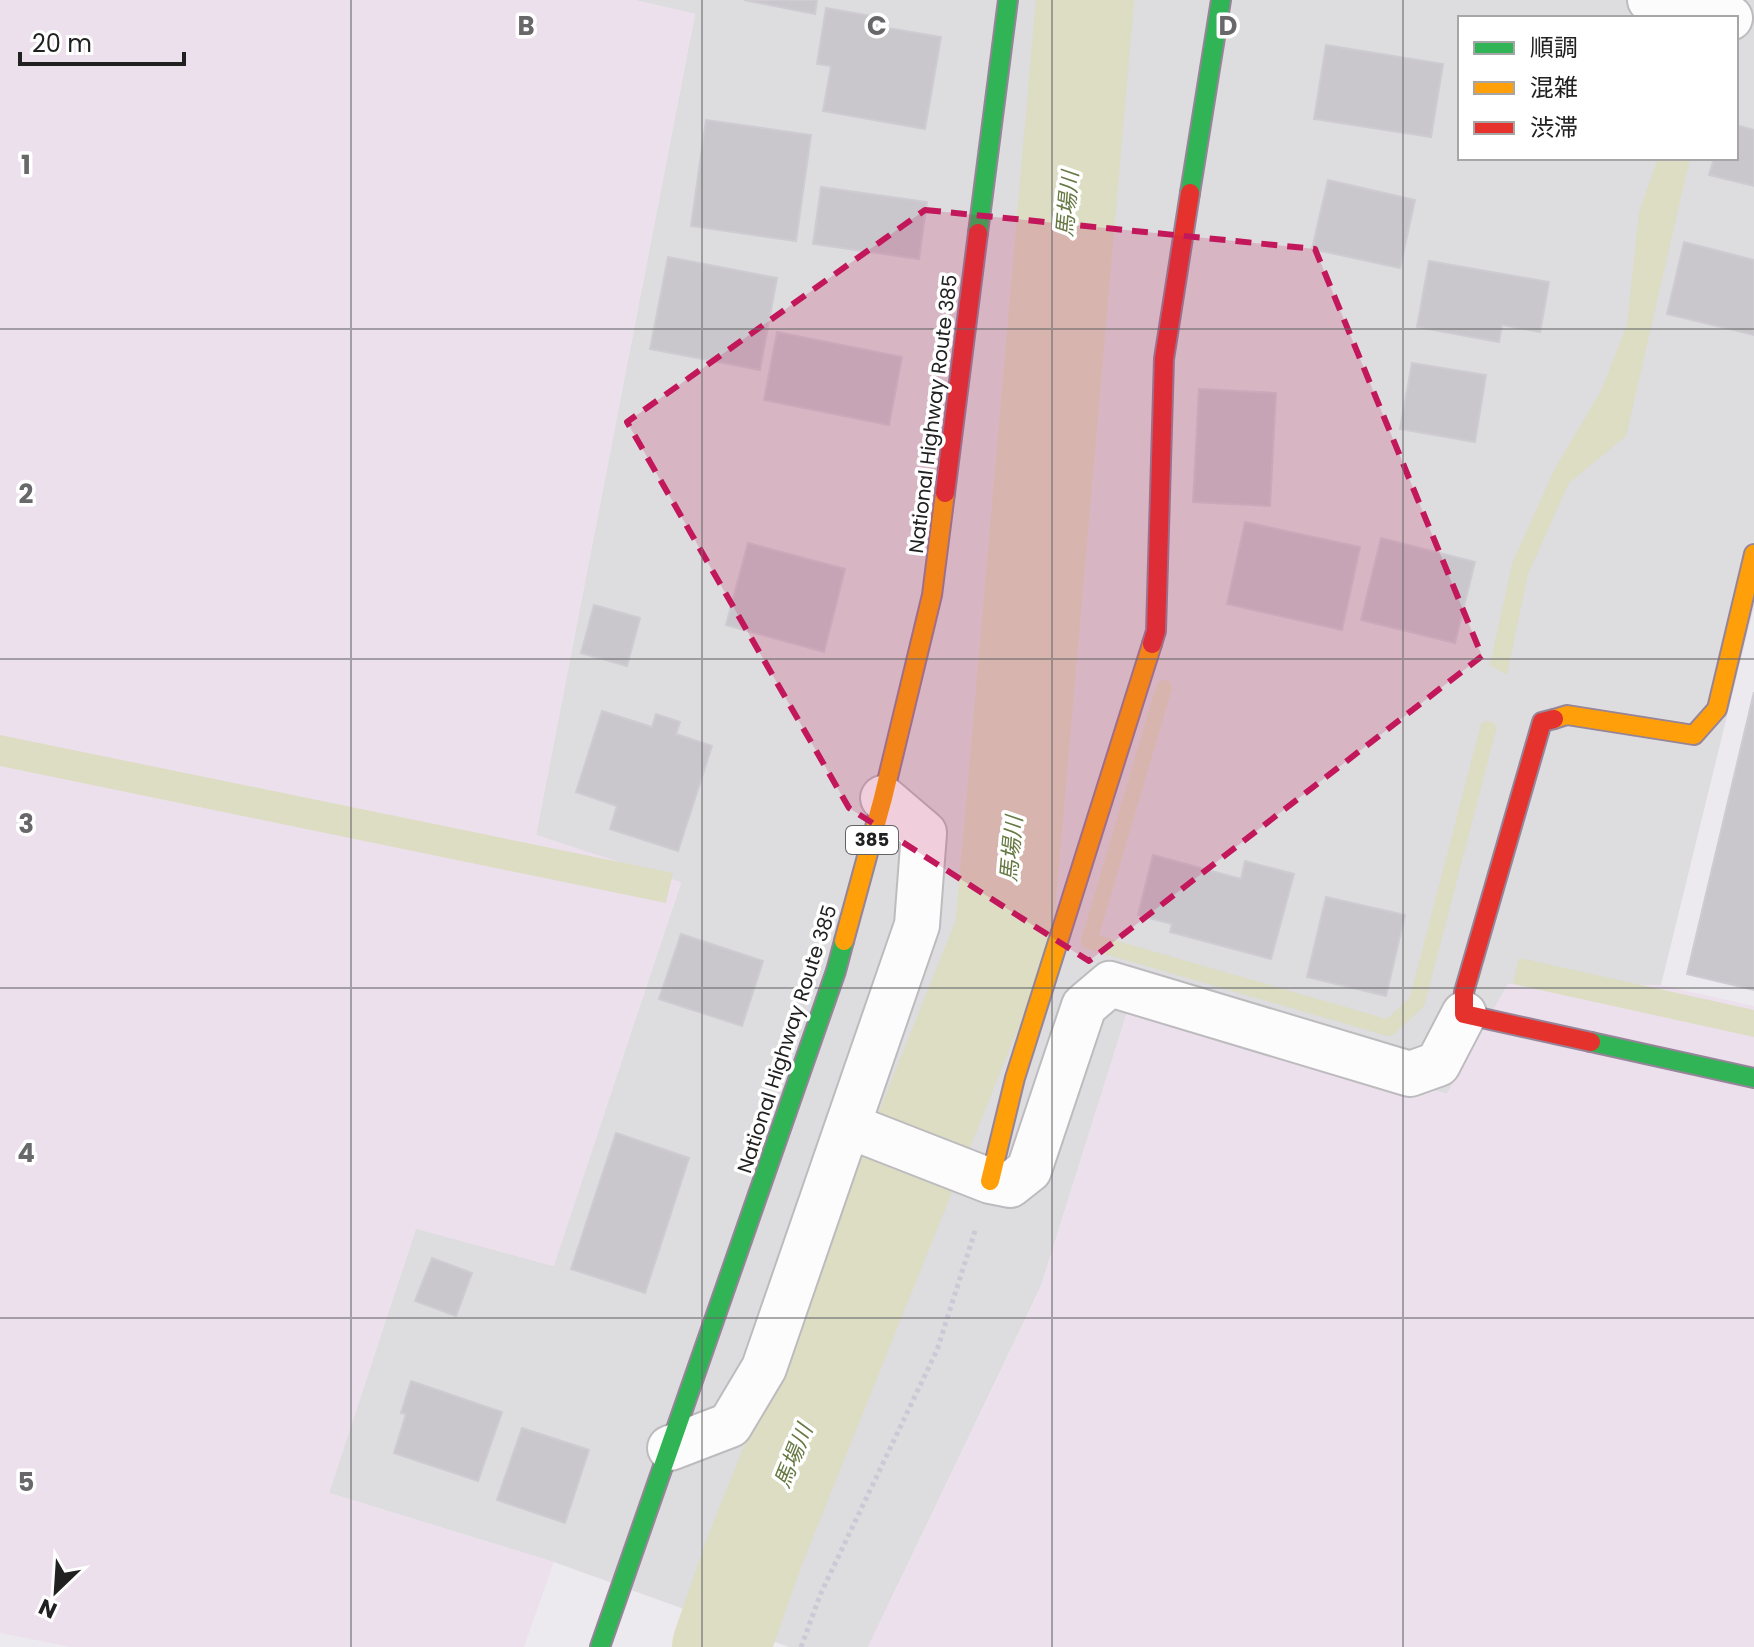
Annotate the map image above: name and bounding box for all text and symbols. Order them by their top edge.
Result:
text: B [517,8,535,44]
text: C [867,8,887,44]
text: D [1219,8,1238,44]
scale bar [20,16,184,66]
legend [1458,16,1738,160]
text: 20 m [32,27,92,60]
text: 順調 [1530,31,1578,64]
text: 混雑 [1530,71,1578,104]
text: 渋滞 [1530,111,1578,144]
text: 1 [21,147,31,183]
water label: 馬場川 [1049,168,1086,238]
street label: National Highway Route 385 [902,273,964,555]
text: 2 [19,476,34,512]
text: 3 [18,806,34,842]
water label: 馬場川 [993,813,1030,883]
road number: 385 [846,826,898,854]
street label: National Highway Route 385 [730,901,844,1177]
text: 4 [17,1135,35,1171]
water label: 馬場川 [767,1418,821,1493]
text: 5 [18,1464,34,1500]
north arrow [16,1551,96,1631]
text: N [34,1591,62,1626]

